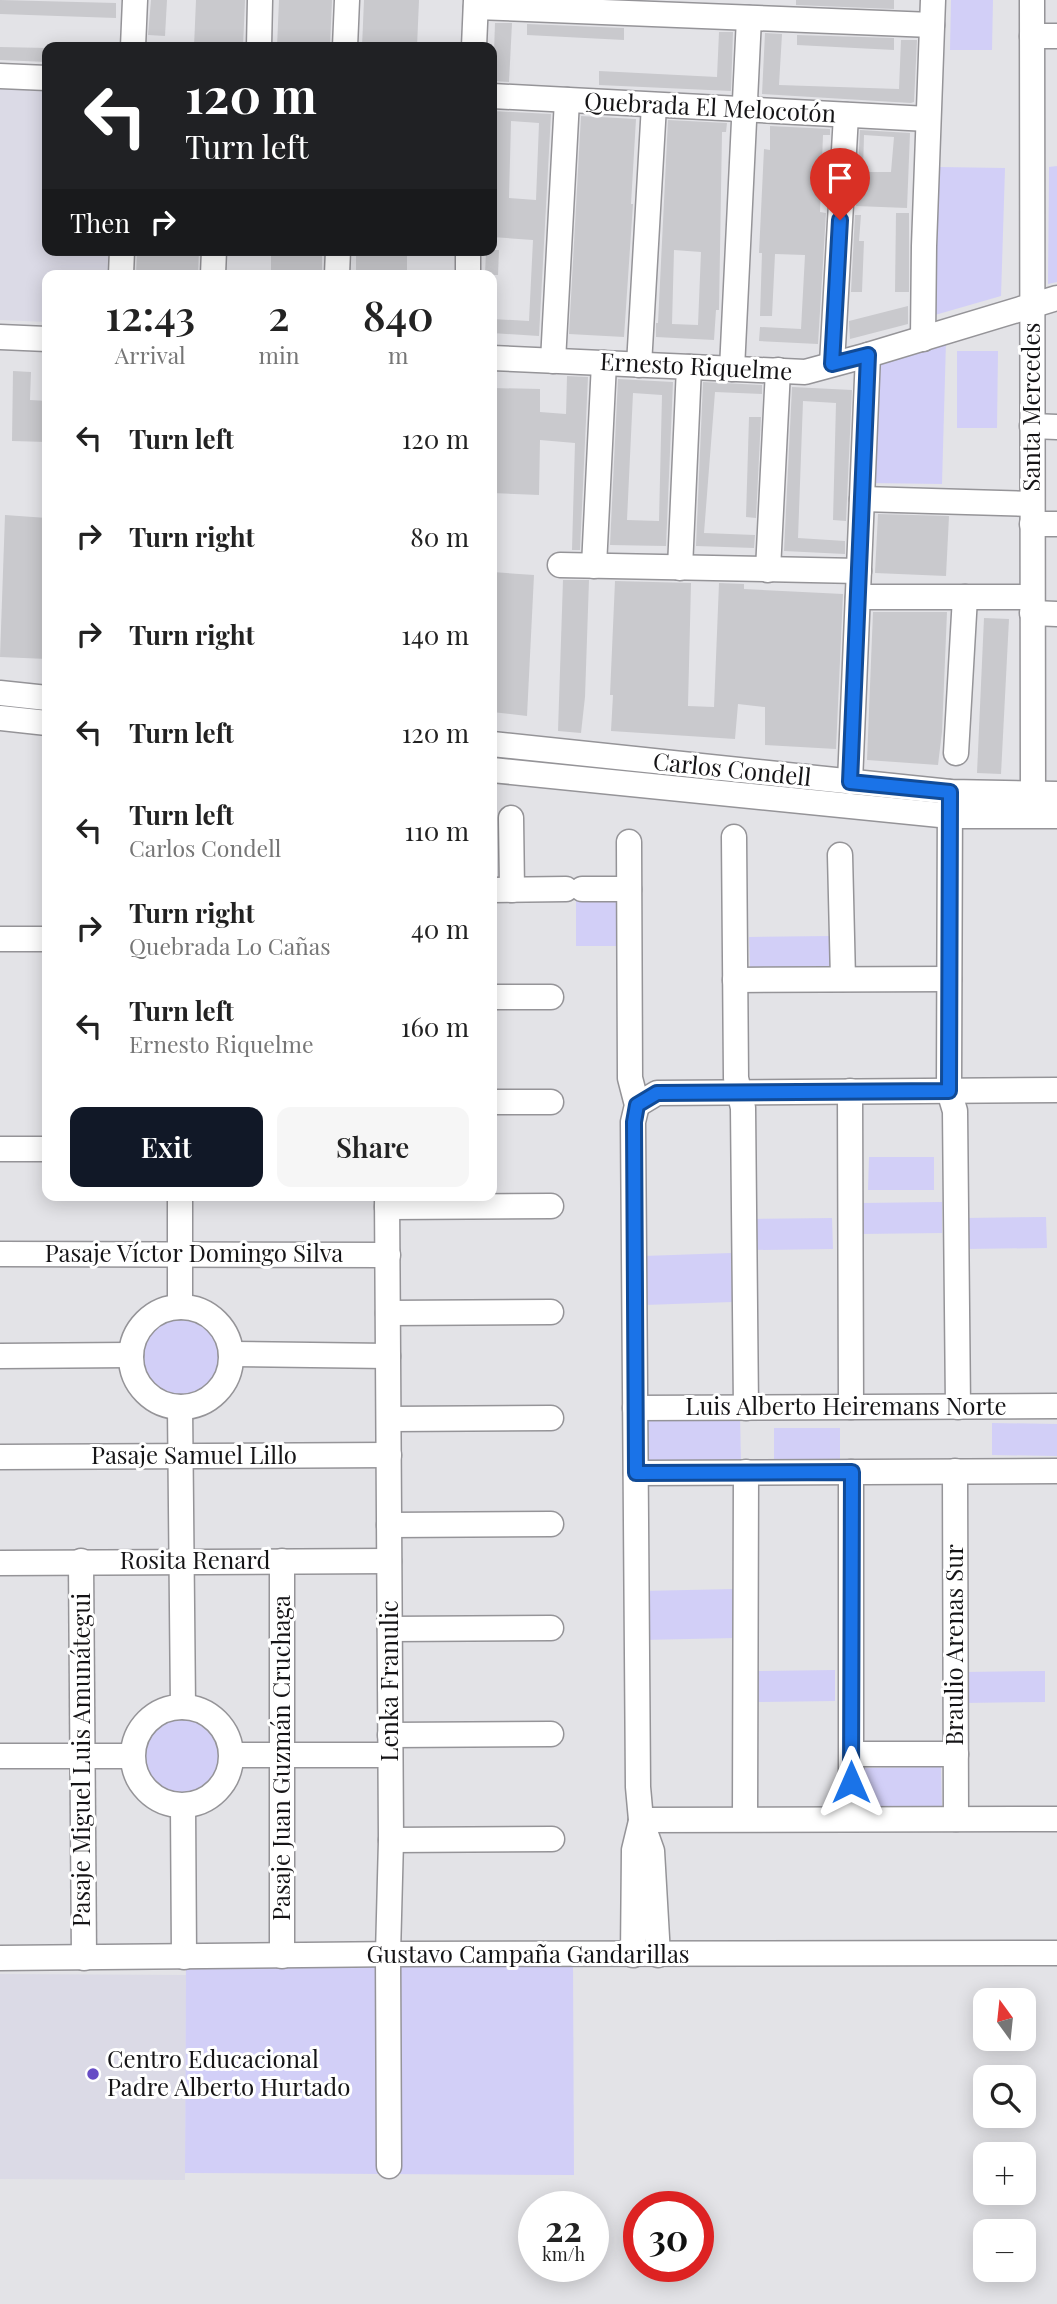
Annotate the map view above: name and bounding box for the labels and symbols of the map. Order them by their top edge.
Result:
street label: Quebrada El Melocotón [583,83,837,129]
pin [810,148,870,220]
street label: Santa Mercedes [1014,323,1046,491]
street label: Ernesto Riquelme [599,344,793,386]
street label: Carlos Condell [651,744,813,792]
street label: Pasaje Víctor Domingo Silva [45,1236,343,1268]
street label: Luis Alberto Heiremans Norte [685,1389,1007,1421]
street label: Pasaje Samuel Lillo [91,1438,297,1470]
street label: Rosita Renard [120,1543,270,1575]
street label: Braulio Arenas Sur [937,1544,969,1746]
street label: Pasaje Miguel Luis Amunátegui [64,1593,96,1927]
street label: Pasaje Juan Guzmán Cruchaga [264,1595,296,1921]
street label: Lenka Franulic [372,1600,404,1762]
position arrow [814,1745,888,1819]
street label: Gustavo Campaña Gandarillas [366,1937,690,1969]
north arrow [973,1988,1036,2051]
place label: Centro Educacional Padre Alberto Hurtado [107,2042,350,2102]
marker: Centro Educacional Padre Alberto Hurtado [85,2066,101,2082]
speed limit sign: 30 [623,2191,714,2282]

